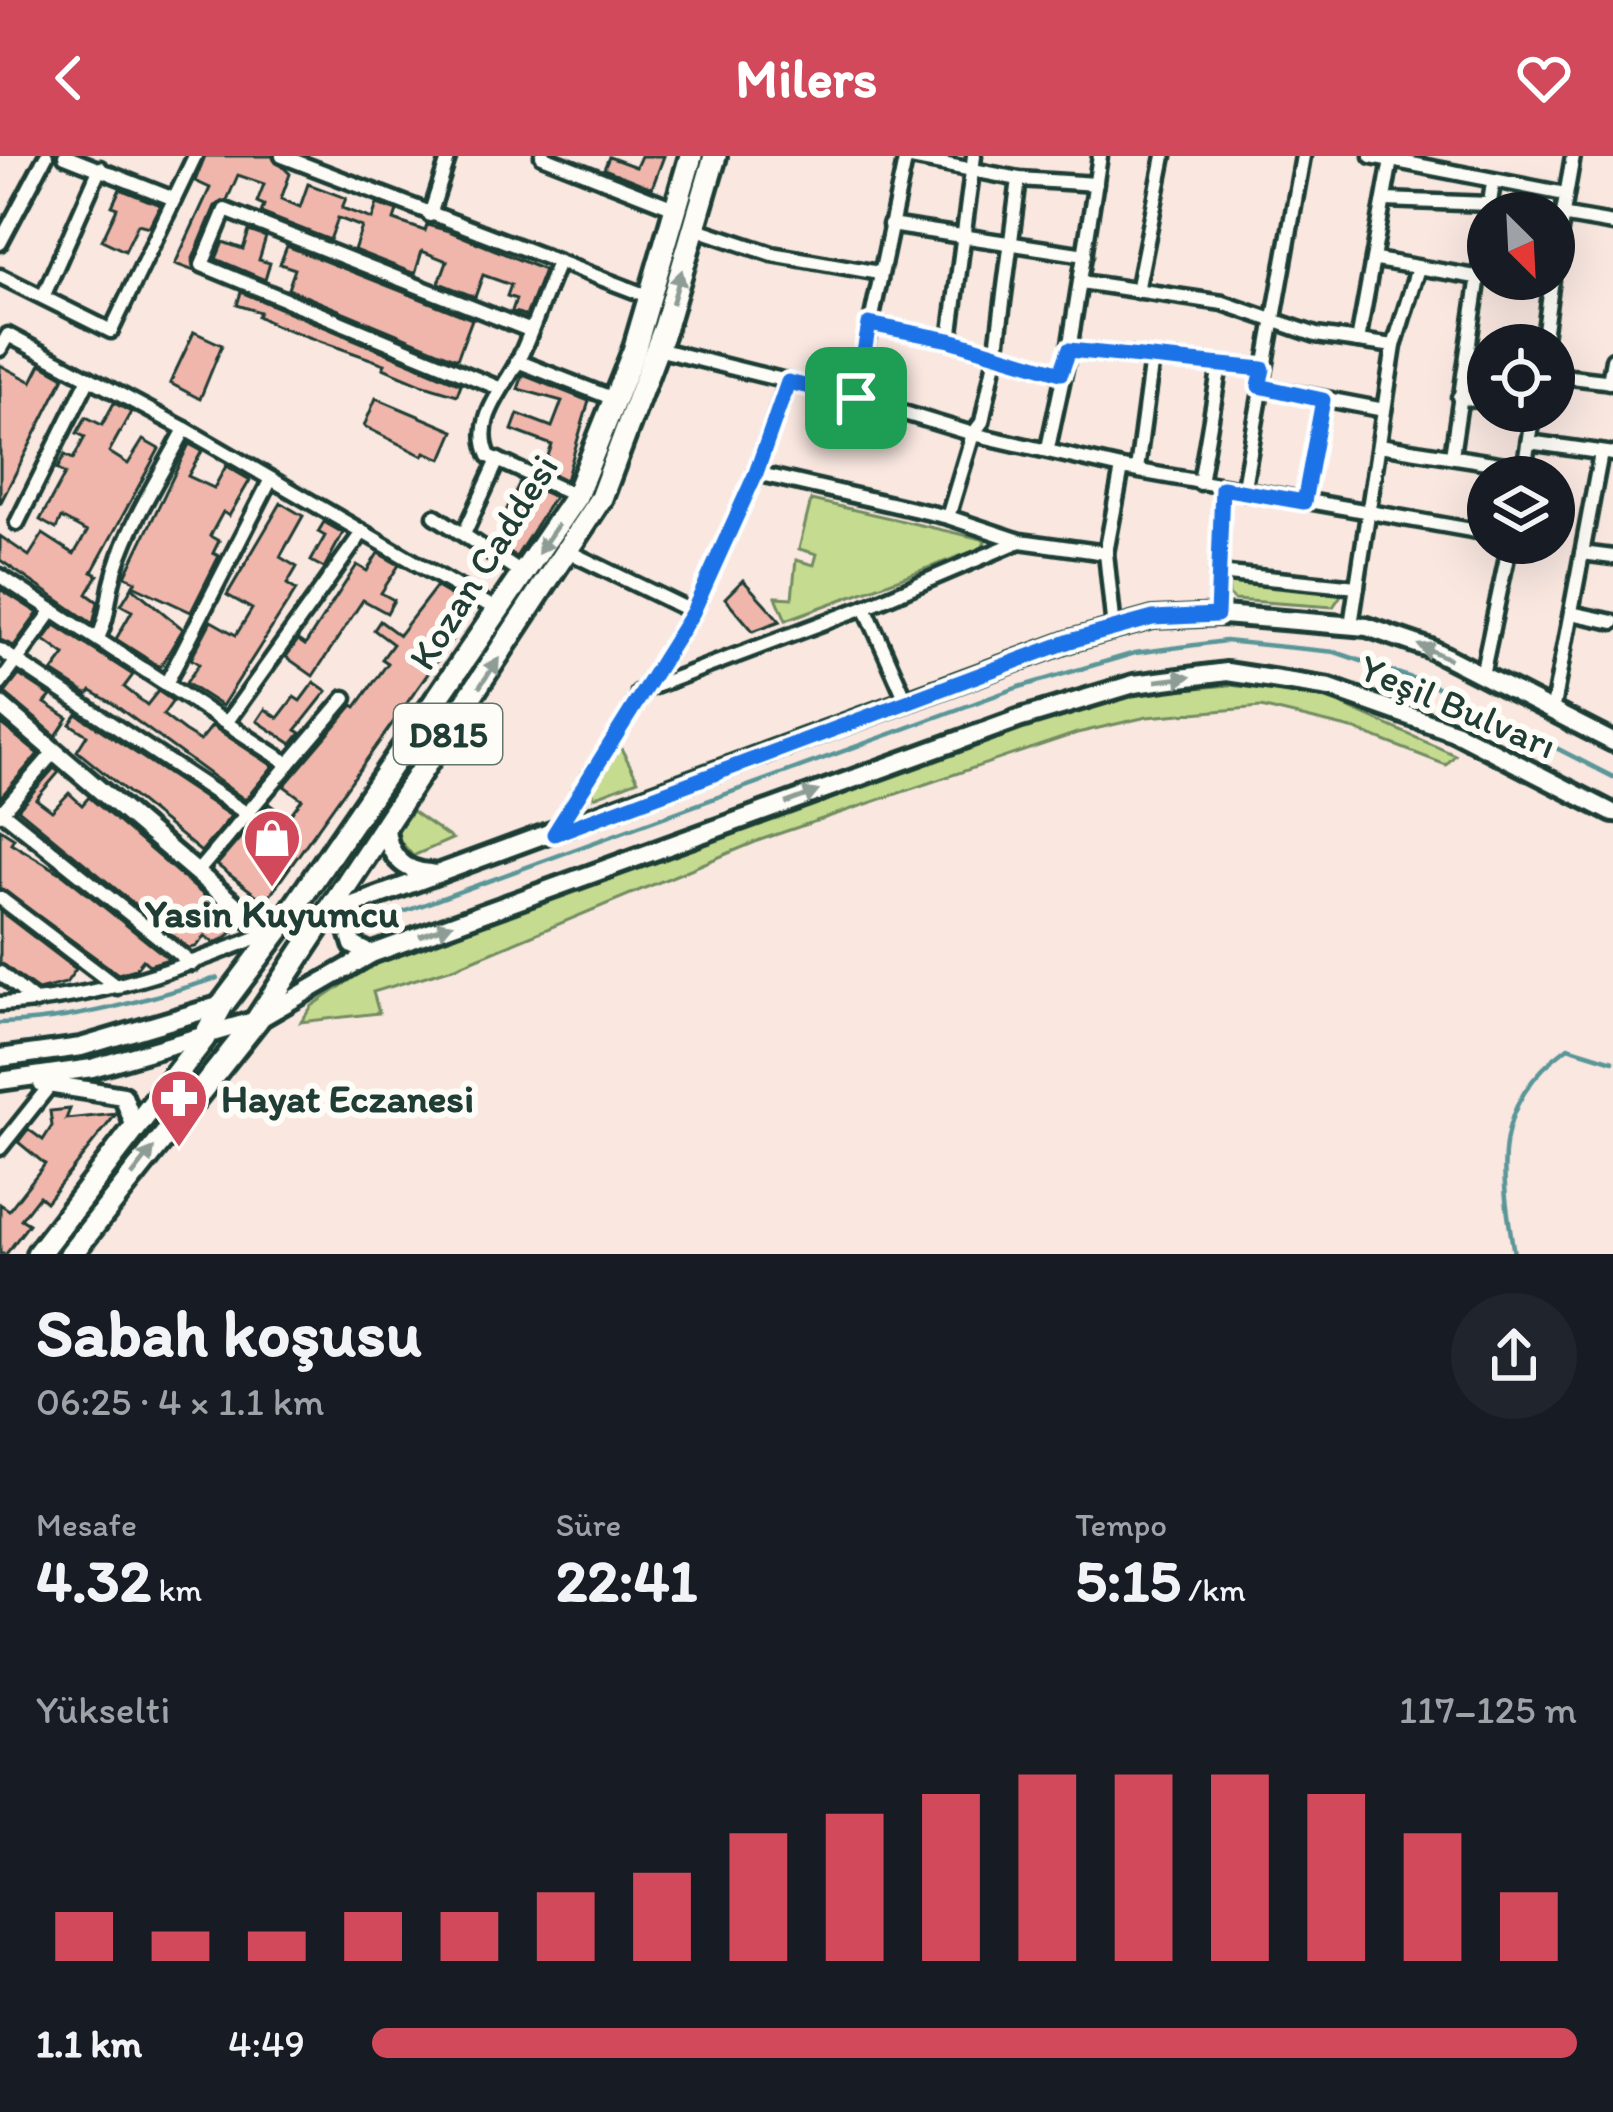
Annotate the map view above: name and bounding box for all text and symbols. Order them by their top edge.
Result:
icon: back [36,45,102,111]
icon: heart [1511,45,1577,111]
text: Milers [736,46,877,111]
north arrow [1467,192,1575,300]
map controls [1467,192,1575,564]
one-way arrow [669,268,687,305]
button: locate [1467,324,1575,432]
pin [805,347,907,449]
icon: arrive [823,365,889,431]
street label: Kozan Caddesi [398,446,568,678]
button: layers [1467,456,1575,564]
one-way arrow [537,522,559,555]
one-way arrow [1416,641,1451,661]
street label: Yeşil Bulvarı [1353,644,1563,768]
one-way arrow [478,656,500,689]
one-way arrow [1155,669,1192,688]
road number: D815 [394,704,502,764]
one-way arrow [785,787,821,805]
shop icon: Yasin Kuyumcu [241,807,303,889]
place label: Yasin Kuyumcu [145,890,400,937]
one-way arrow [418,920,454,938]
pharmacy icon: Hayat Eczanesi [148,1067,210,1149]
place label: Hayat Eczanesi [221,1075,474,1122]
one-way arrow [130,1146,155,1177]
text: Sabah koşusu [36,1293,422,1373]
button: share [1451,1293,1577,1419]
text: 06:25 · 4 × 1.1 km [36,1378,324,1425]
text: Mesafe [36,1505,137,1544]
text: Süre [556,1505,621,1544]
text: Tempo [1075,1505,1167,1544]
text: 4.32 [36,1544,151,1616]
text: 22:41 [556,1544,697,1616]
text: 5:15 [1075,1544,1181,1616]
text: km [151,1570,202,1609]
text: /km [1181,1570,1246,1609]
text: Yükselti [36,1686,170,1733]
text: 117–125 m [1399,1686,1577,1733]
text: 1.1 km [36,2020,142,2067]
text: 4:49 [228,2020,305,2067]

